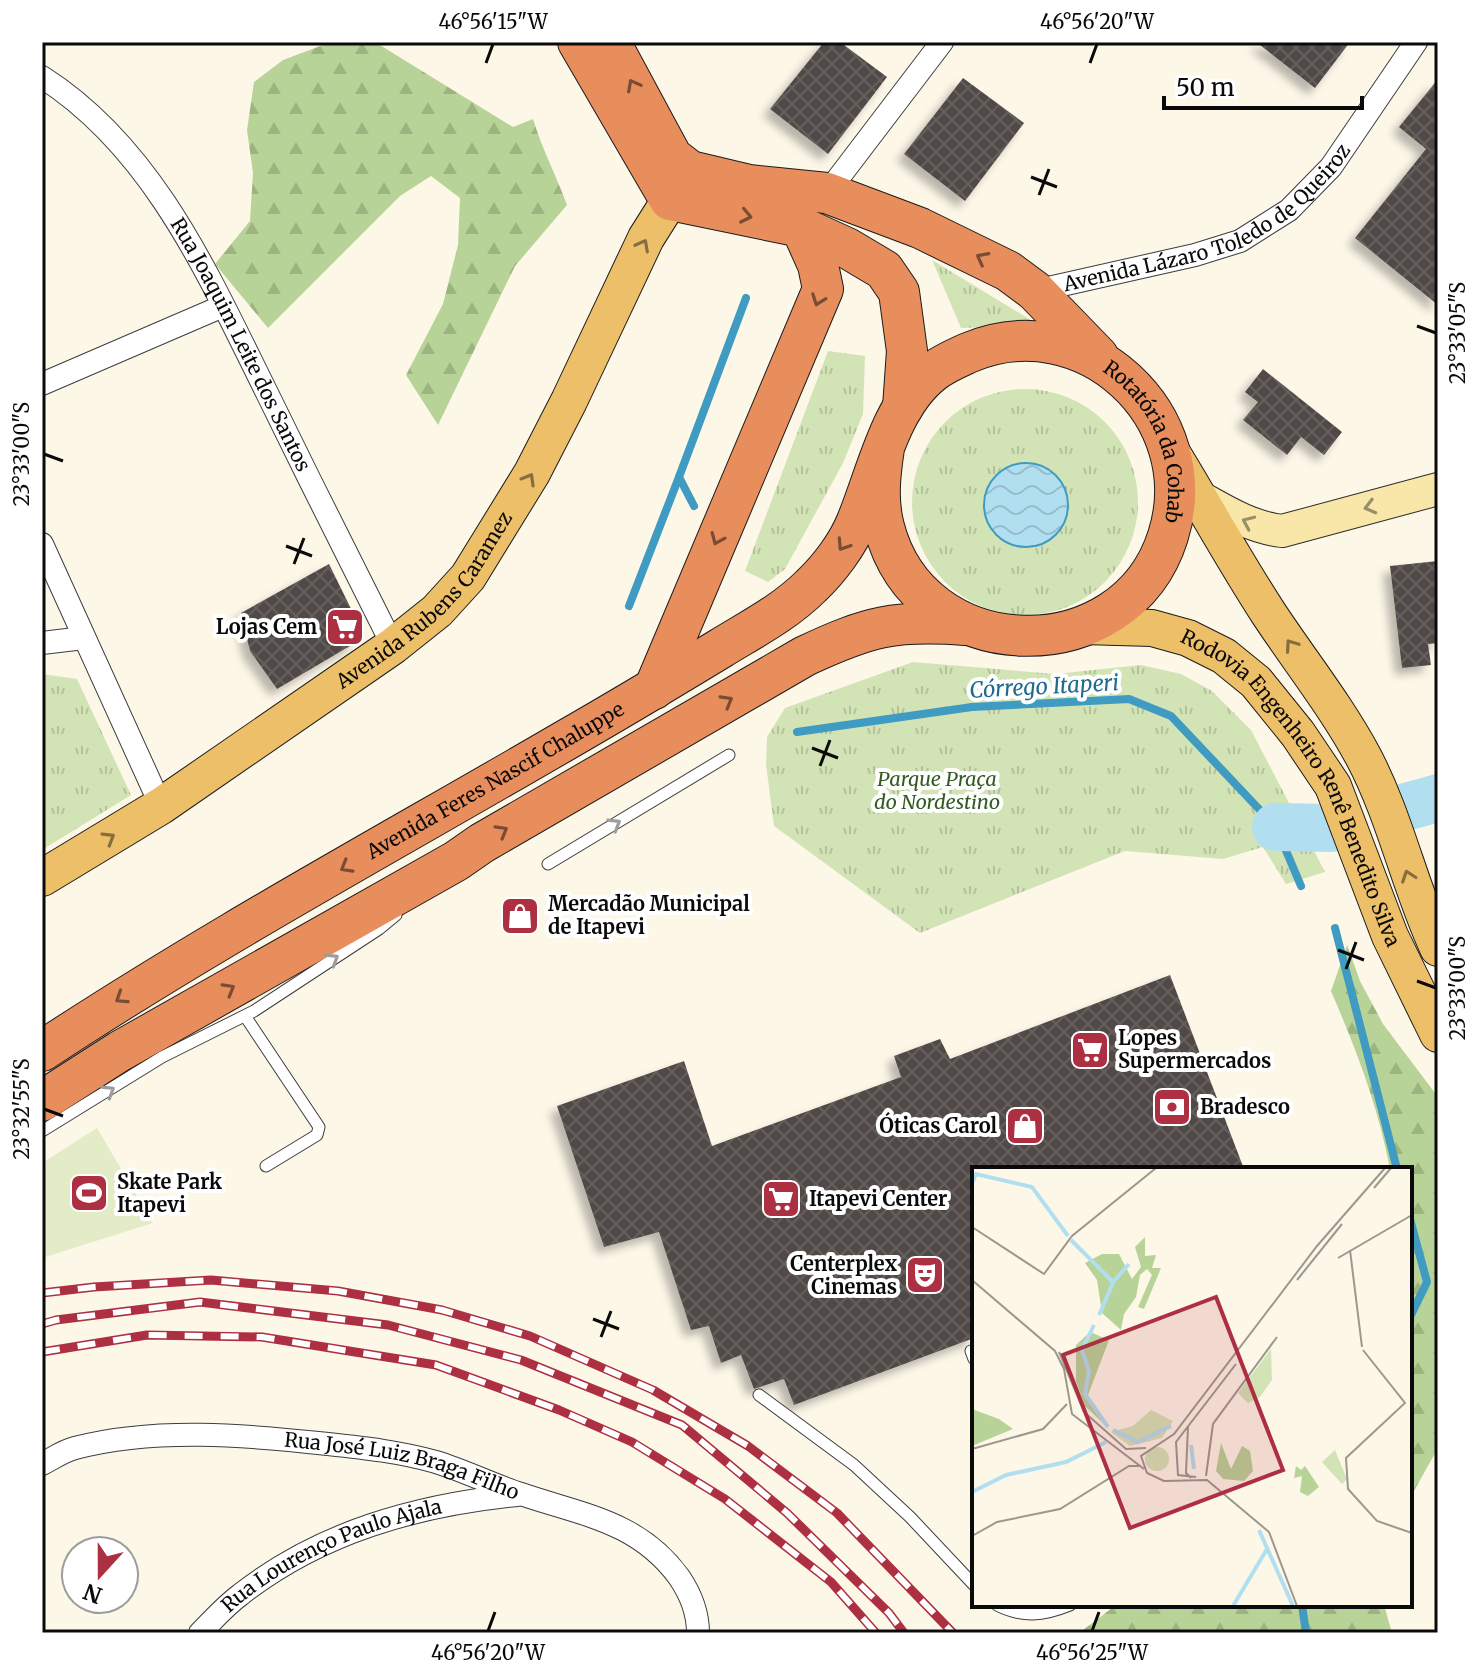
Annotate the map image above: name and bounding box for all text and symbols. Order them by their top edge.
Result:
text: 46°56'15"W [438,9,549,34]
text: 46°56'20"W [1040,9,1155,34]
scale bar [1164,60,1362,110]
text: 50 m [1176,72,1235,103]
one-way arrow [627,79,643,94]
street label: Avenida Lázaro Toledo de Queiroz [1060,139,1355,296]
one-way arrow [739,206,753,223]
street label: Rua Joaquim Leite dos Santos [165,213,316,475]
one-way arrow [633,239,648,253]
one-way arrow [976,252,990,267]
text: 23°33'05"S [1445,282,1470,384]
one-way arrow [811,292,828,306]
street label: Rotatória da Cohab [1099,355,1188,525]
text: 23°33'00"S [9,402,34,506]
one-way arrow [519,473,535,487]
one-way arrow [1364,497,1378,514]
street label: Avenida Rubens Caramez [330,507,517,694]
one-way arrow [1242,516,1256,532]
one-way arrow [711,531,727,545]
one-way arrow [837,537,852,551]
supermarket icon: Lojas Cem [324,606,366,648]
place label: Lojas Cem [216,614,317,639]
street label: Rodovia Engenheiro Renê Benedito Silva [1177,623,1406,951]
one-way arrow [1286,640,1301,654]
water label: Córrego Itaperi [968,668,1120,704]
one-way arrow [719,695,733,711]
street label: Avenida Feres Nascif Chaluppe [361,696,628,864]
park label: Parque Praça do Nordestino [874,766,1000,814]
one-way arrow [606,818,621,834]
one-way arrow [494,825,508,841]
one-way arrow [100,832,115,847]
one-way arrow [340,857,355,873]
one-way arrow [1402,869,1418,883]
place label: Mercadão Municipal de Itapevi [548,891,750,939]
shop icon: Mercadão Municipal de Itapevi [499,895,541,937]
text: 23°33'00"S [1445,936,1470,1040]
one-way arrow [324,953,338,968]
one-way arrow [220,983,235,999]
one-way arrow [116,989,130,1004]
place label: Lopes Supermercados [1118,1025,1271,1073]
supermarket icon: Lopes Supermercados [1069,1029,1111,1071]
text: 23°32'55"S [9,1058,34,1160]
one-way arrow [100,1085,115,1100]
bank icon: Bradesco [1151,1086,1193,1128]
place label: Bradesco [1200,1094,1290,1119]
shop icon: Óticas Carol [1004,1105,1046,1147]
place label: Óticas Carol [879,1111,997,1138]
inset map [972,1167,1412,1607]
place label: Skate Park Itapevi [117,1169,222,1217]
sports icon: Skate Park Itapevi [68,1172,110,1214]
supermarket icon: Itapevi Center [760,1178,802,1220]
place label: Itapevi Center [809,1186,947,1211]
place label: Centerplex Cinemas [790,1251,898,1299]
theatre icon: Centerplex Cinemas [904,1254,946,1296]
street label: Rua José Luiz Braga Filho [283,1427,523,1505]
street label: Rua Lourenço Paulo Ajala [216,1493,444,1617]
north arrow [60,1535,140,1615]
text: N [79,1577,106,1610]
text: 46°56'20"W [431,1640,546,1665]
text: 46°56'25"W [1036,1640,1149,1665]

